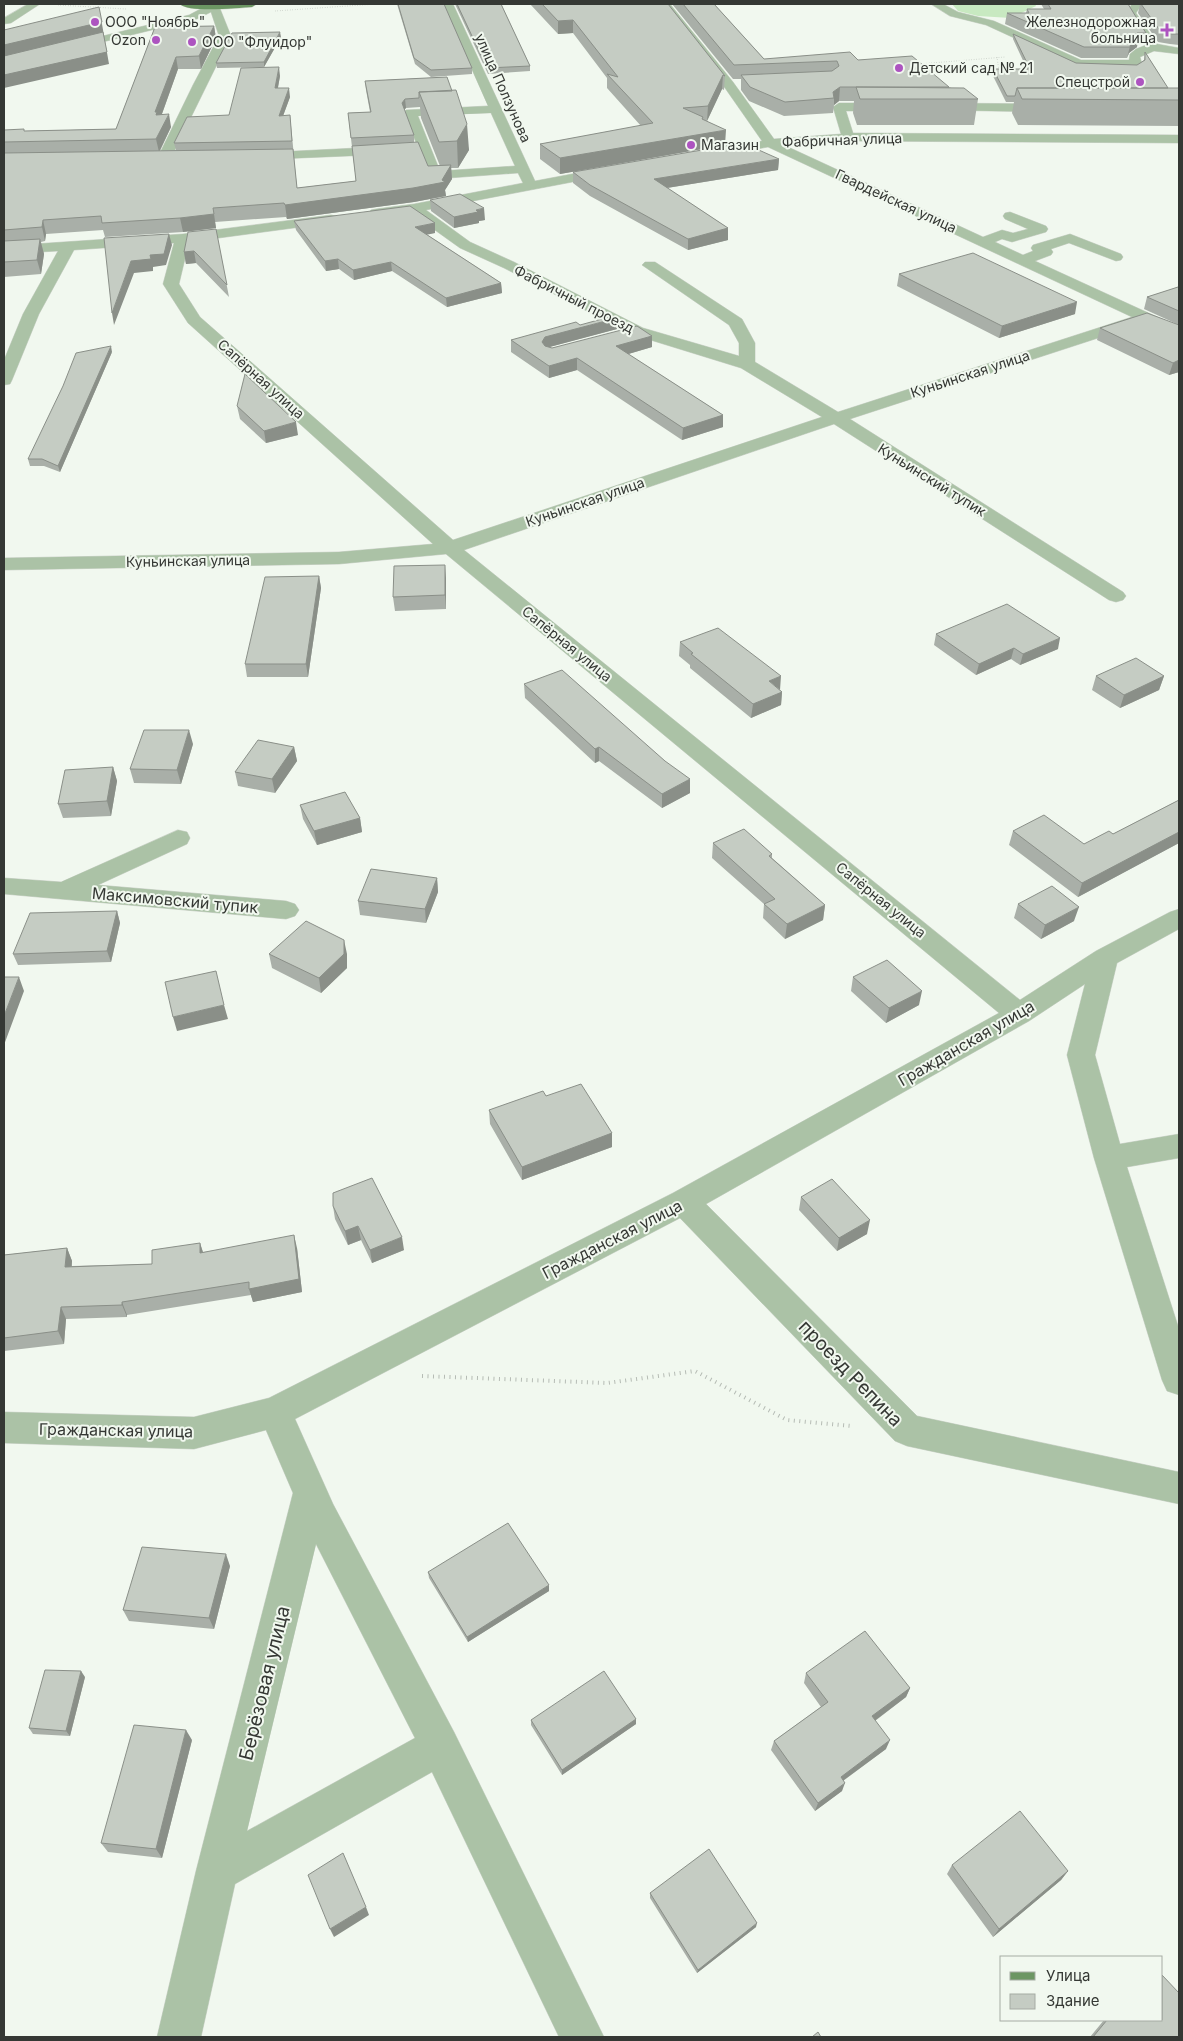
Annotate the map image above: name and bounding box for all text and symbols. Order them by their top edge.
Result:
place label: ООО "Ноябрь" [105,13,205,30]
place label: Железнодорожная больница [1026,13,1156,46]
marker: ООО "Ноябрь" [89,16,101,28]
marker: Железнодорожная больница [1160,23,1174,37]
place label: Ozon [111,31,146,48]
street label: улица Ползунова [472,31,535,145]
place label: ООО "Флуидор" [202,33,312,50]
marker: Ozon [150,34,162,46]
marker: ООО "Флуидор" [186,36,198,48]
place label: Детский сад № 21 [909,59,1033,76]
marker: Детский сад № 21 [893,62,905,74]
place label: Спецстрой [1055,73,1130,90]
marker: Спецстрой [1134,76,1146,88]
street label: Фабричная улица [782,129,902,150]
place label: Магазин [701,136,759,153]
marker: Магазин [685,139,697,151]
street label: Гвардейская улица [833,165,960,236]
street label: Фабричный проезд [511,261,637,336]
street label: Сапёрная улица [215,335,308,422]
street label: Куньинская улица [908,346,1032,401]
street label: Куньинский тупик [875,439,990,520]
street label: Куньинская улица [523,473,646,530]
street label: Куньинская улица [126,551,250,570]
street label: Сапёрная улица [519,602,616,685]
street label: Сапёрная улица [833,858,930,941]
street label: Максимовский тупик [91,883,259,917]
street label: Гражданская улица [894,996,1038,1090]
street label: Гражданская улица [539,1195,685,1283]
street label: проезд Репина [794,1315,907,1431]
street label: Гражданская улица [39,1419,193,1441]
street label: Берёзовая улица [234,1604,295,1763]
legend [1000,1956,1163,2021]
text: Улица [1046,1966,1090,1985]
text: Здание [1046,1991,1100,2010]

